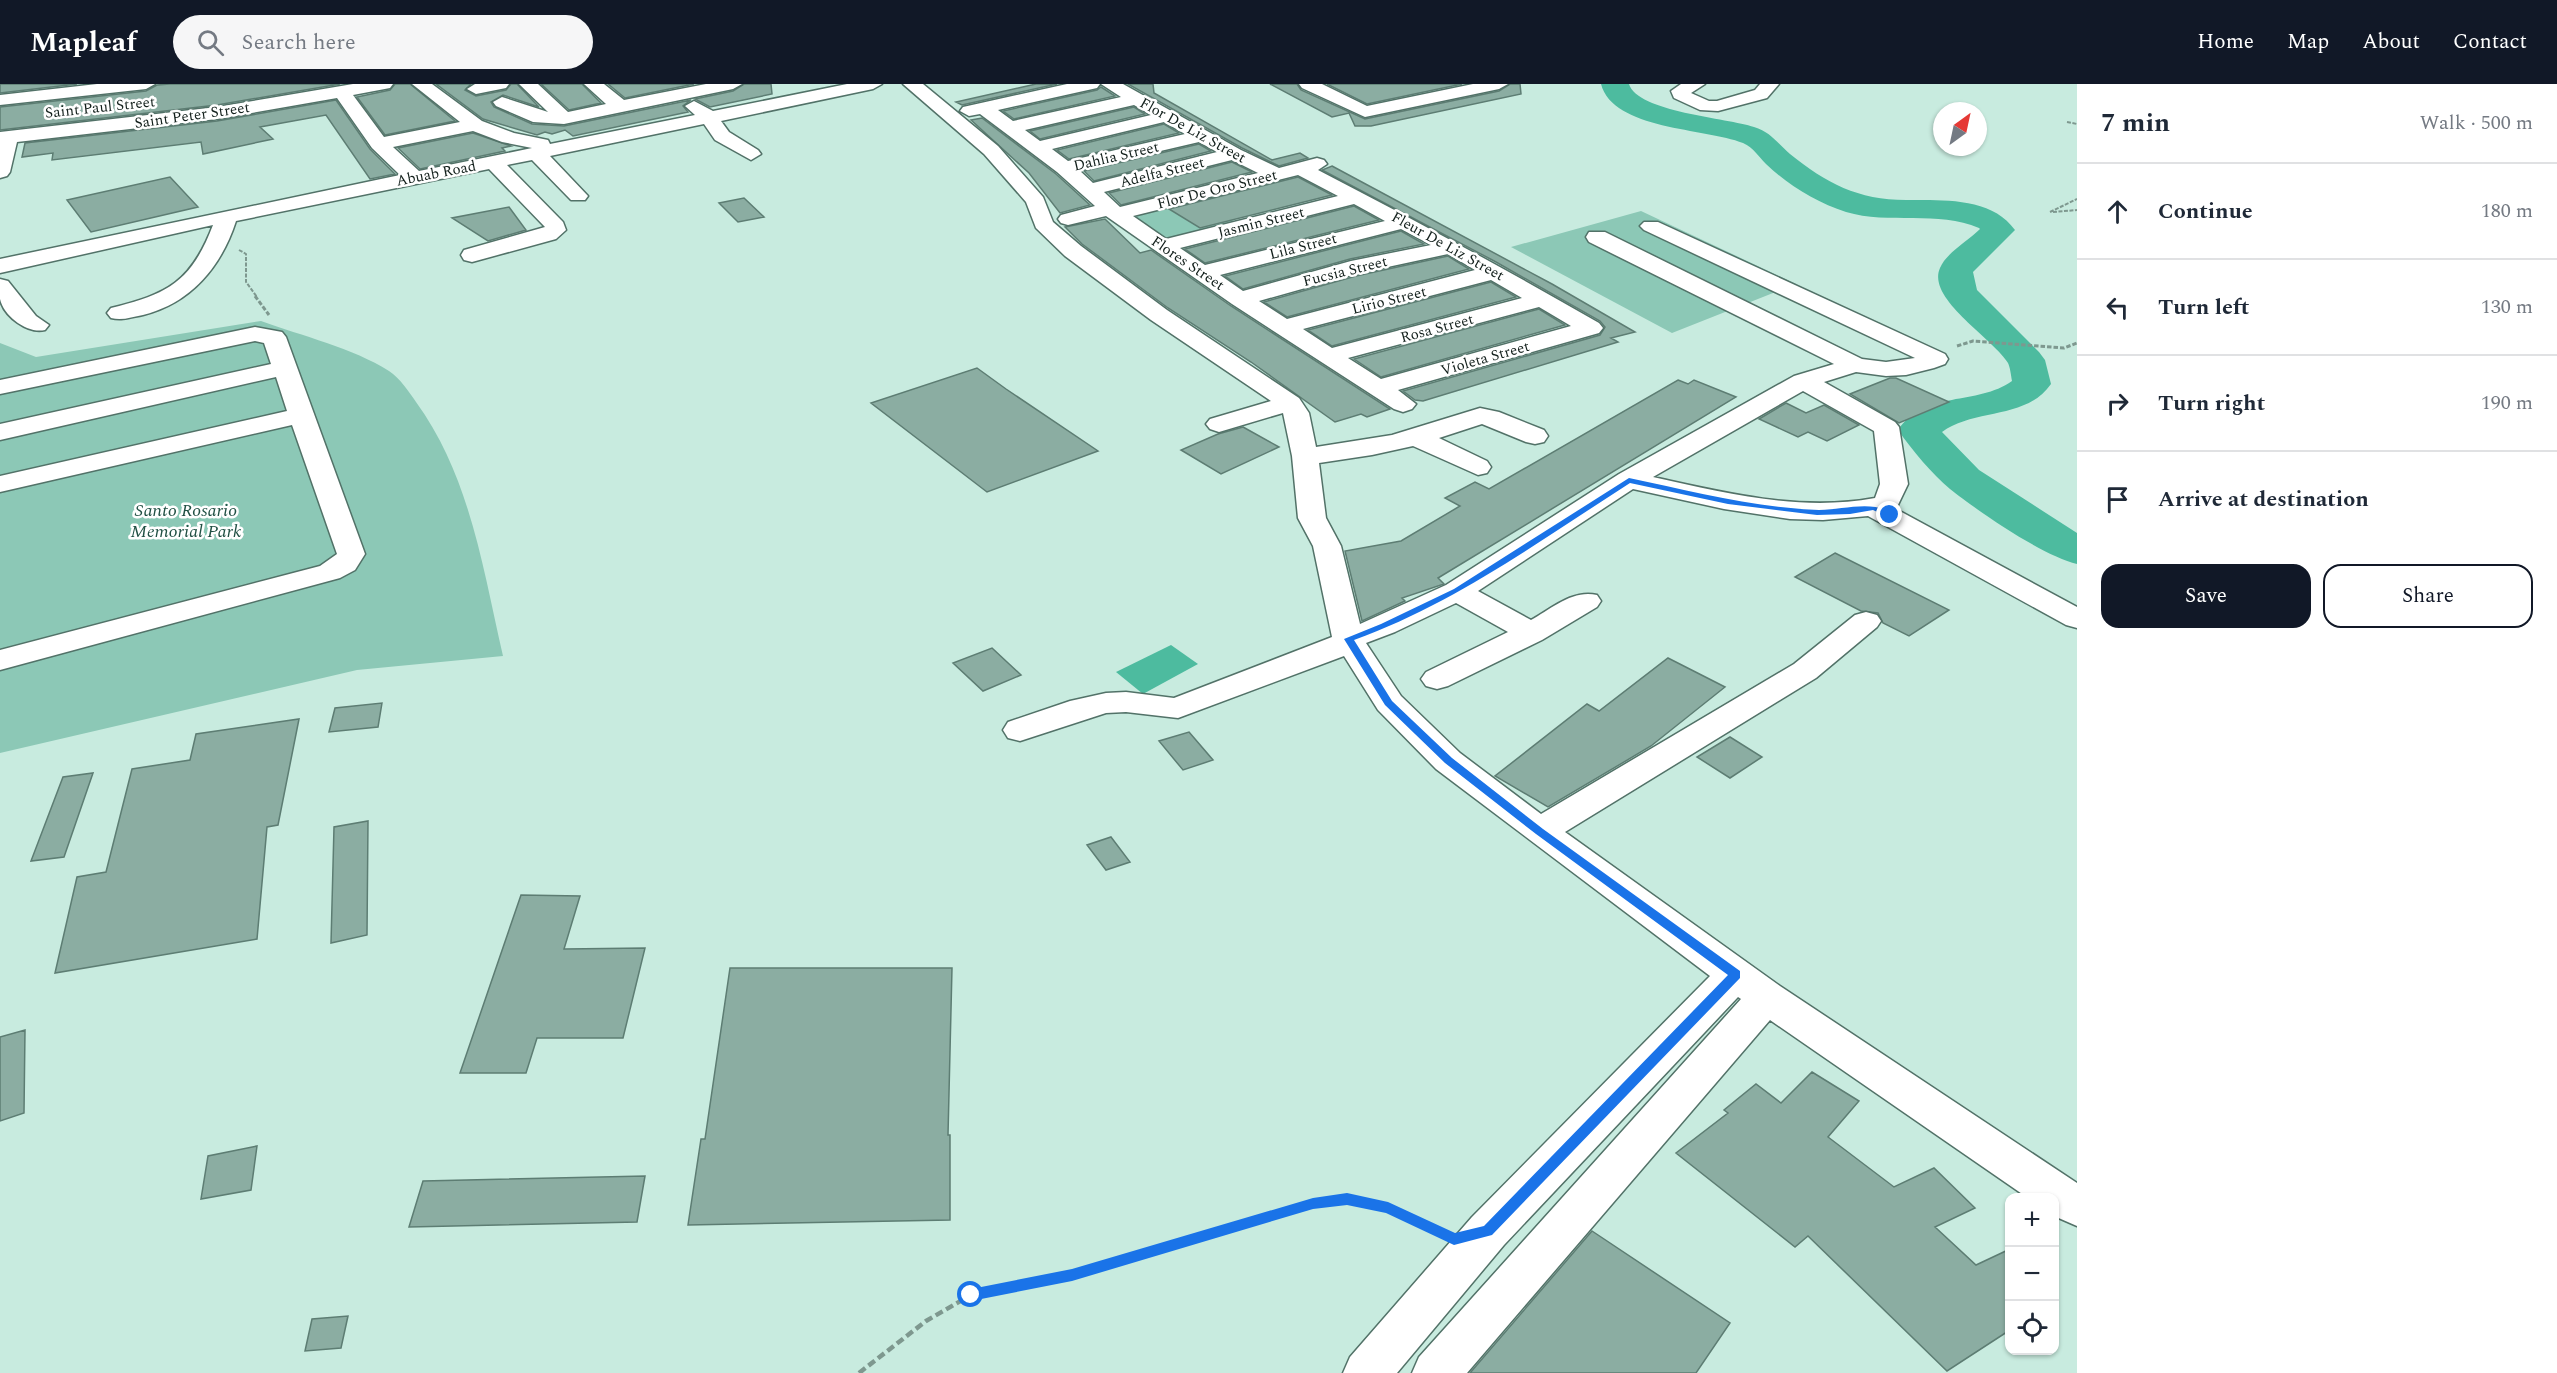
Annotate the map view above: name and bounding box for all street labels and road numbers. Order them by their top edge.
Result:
street label: Saint Paul Street [44,90,156,125]
street label: Flor De Liz Street [1135,92,1250,169]
street label: Saint Peter Street [133,96,251,135]
street label: Dahlia Street [1071,135,1161,177]
street label: Adelfa Street [1117,151,1207,194]
street label: Abuab Road [394,154,478,193]
street label: Flor De Oro Street [1155,163,1280,216]
street label: Jasmin Street [1215,201,1307,244]
street label: Fleur De Liz Street [1387,206,1508,287]
street label: Lila Street [1267,227,1339,266]
street label: Flores Street [1146,230,1229,297]
street label: Fucsia Street [1300,250,1390,293]
street label: Lirio Street [1349,280,1429,321]
street label: Rosa Street [1398,308,1476,349]
street label: Violeta Street [1438,335,1532,382]

